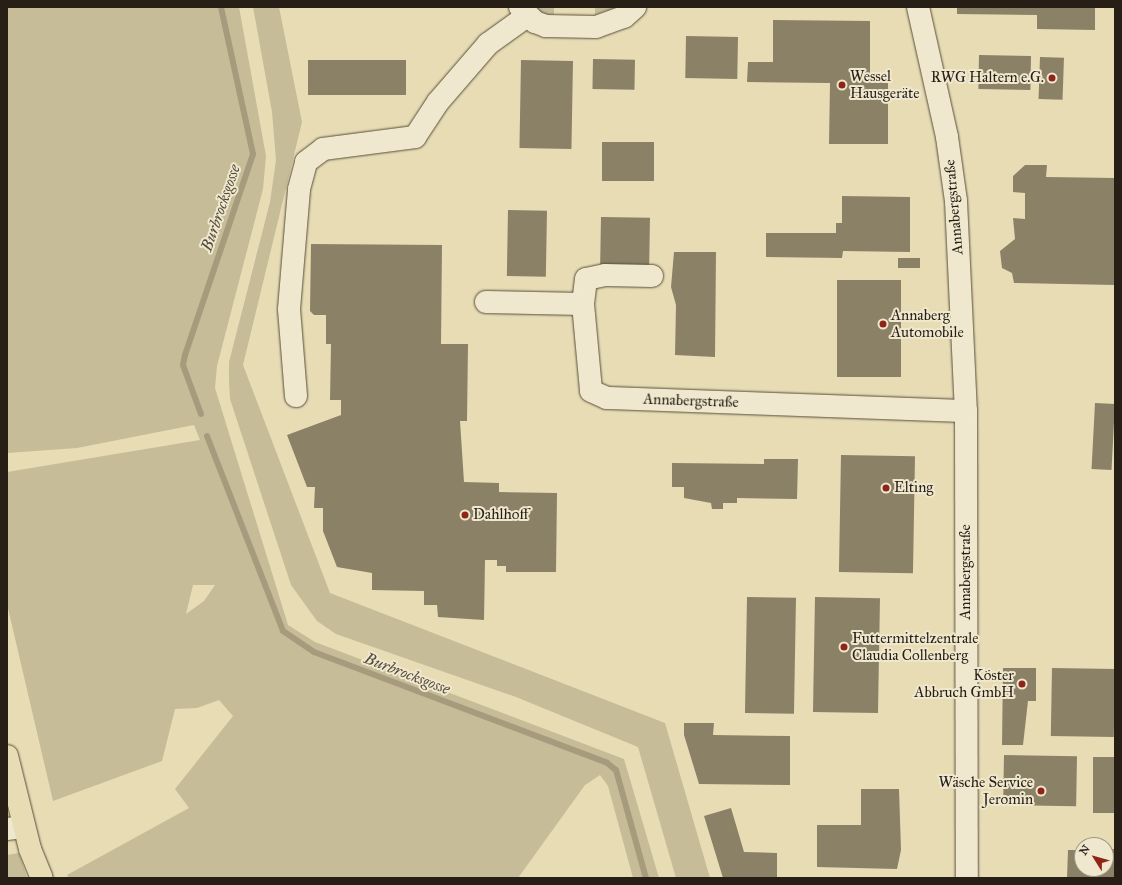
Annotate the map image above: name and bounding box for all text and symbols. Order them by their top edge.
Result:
place label: Wessel Hausgeräte [850,67,920,102]
place label: RWG Haltern e.G. [931,69,1044,87]
marker: RWG Haltern e.G. [1047,73,1057,83]
marker: Wessel Hausgeräte [837,80,847,90]
street label: Annabergstraße [941,159,967,255]
water label: Burbrocksgosse [197,162,245,254]
place label: Annaberg Automobile [891,306,964,341]
marker: Annaberg Automobile [878,319,888,329]
street label: Annabergstraße [643,390,739,412]
place label: Elting [894,479,933,497]
marker: Elting [881,483,891,493]
place label: Dahlhoff [473,506,528,524]
marker: Dahlhoff [460,510,470,520]
street label: Annabergstraße [957,524,975,620]
place label: Futtermittelzentrale Claudia Collenberg [852,629,978,664]
marker: Futtermittelzentrale Claudia Collenberg [839,642,849,652]
water label: Burbrocksgosse [361,649,453,699]
place label: Köster Abbruch GmbH [914,666,1014,701]
marker: Köster Abbruch GmbH [1017,679,1027,689]
place label: Wäsche Service Jeromin [938,773,1033,808]
marker: Wäsche Service Jeromin [1036,786,1046,796]
north arrow [1074,837,1114,877]
text: N [1077,842,1093,858]

